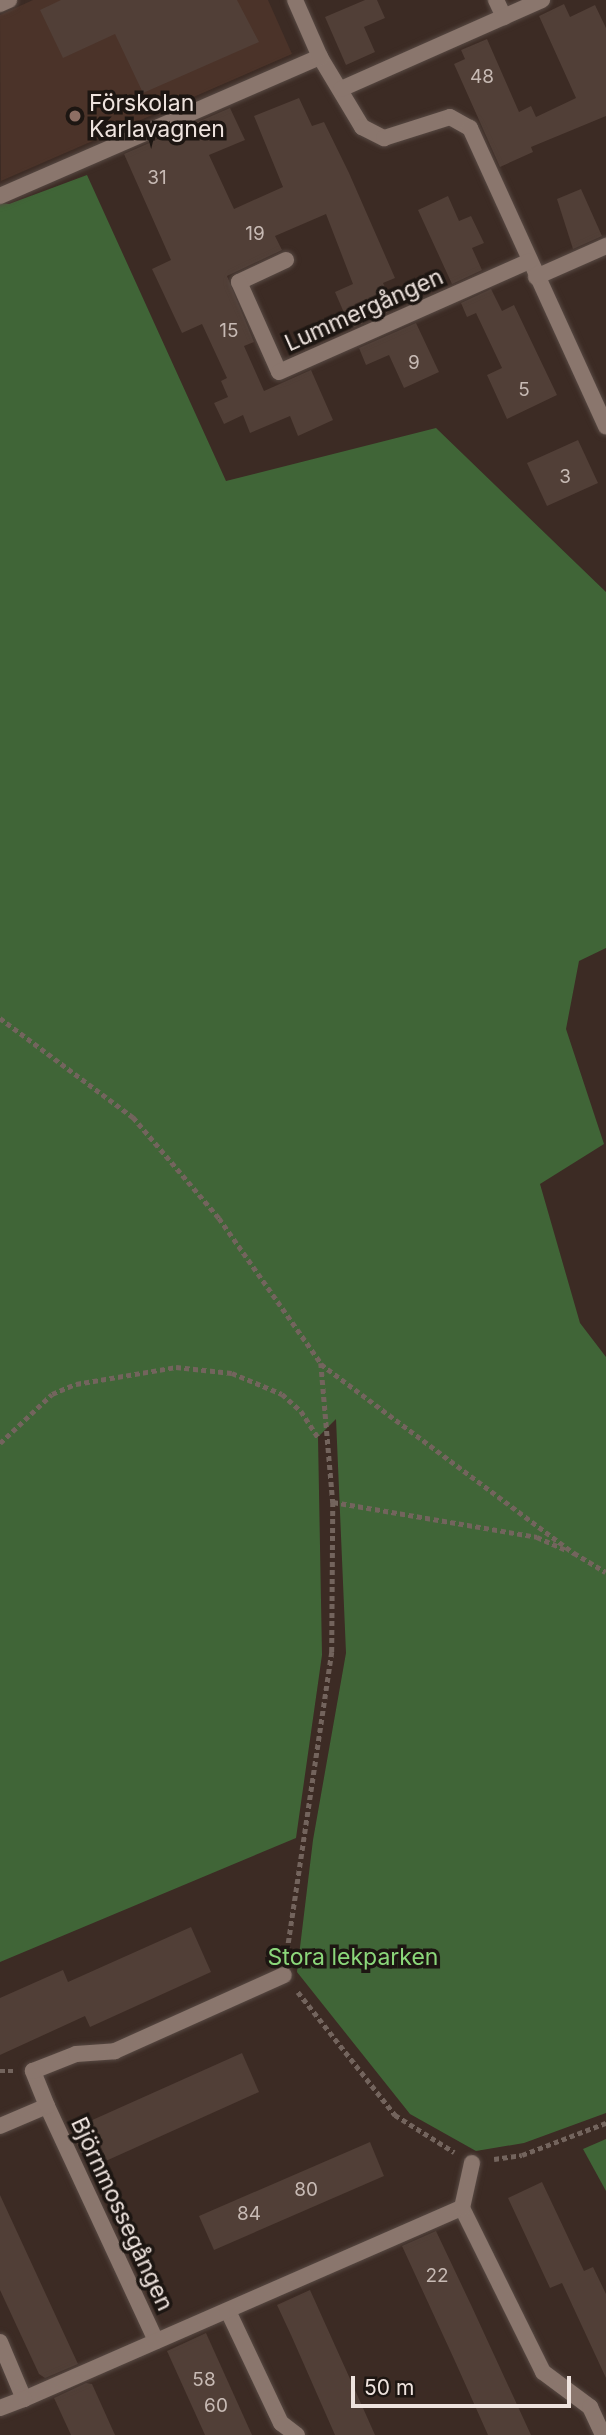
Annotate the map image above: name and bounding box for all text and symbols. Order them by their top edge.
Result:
house number: 48 [470,66,494,88]
place label: Förskolan Karlavagnen [89,89,225,143]
marker: Förskolan Karlavagnen [67,108,83,124]
house number: 31 [147,167,167,189]
house number: 19 [245,223,265,245]
street label: Lummergången [281,263,447,357]
house number: 15 [219,320,239,342]
house number: 9 [408,352,420,374]
house number: 5 [518,379,530,401]
house number: 3 [559,466,571,488]
park label: Stora lekparken [268,1943,438,1971]
street label: Björnmossegången [65,2113,179,2315]
house number: 80 [294,2179,318,2201]
house number: 84 [237,2203,261,2225]
house number: 22 [425,2265,449,2287]
scale bar [354,2362,574,2406]
house number: 58 [192,2369,216,2391]
text: 50 m [364,2375,414,2400]
house number: 60 [204,2395,228,2417]

